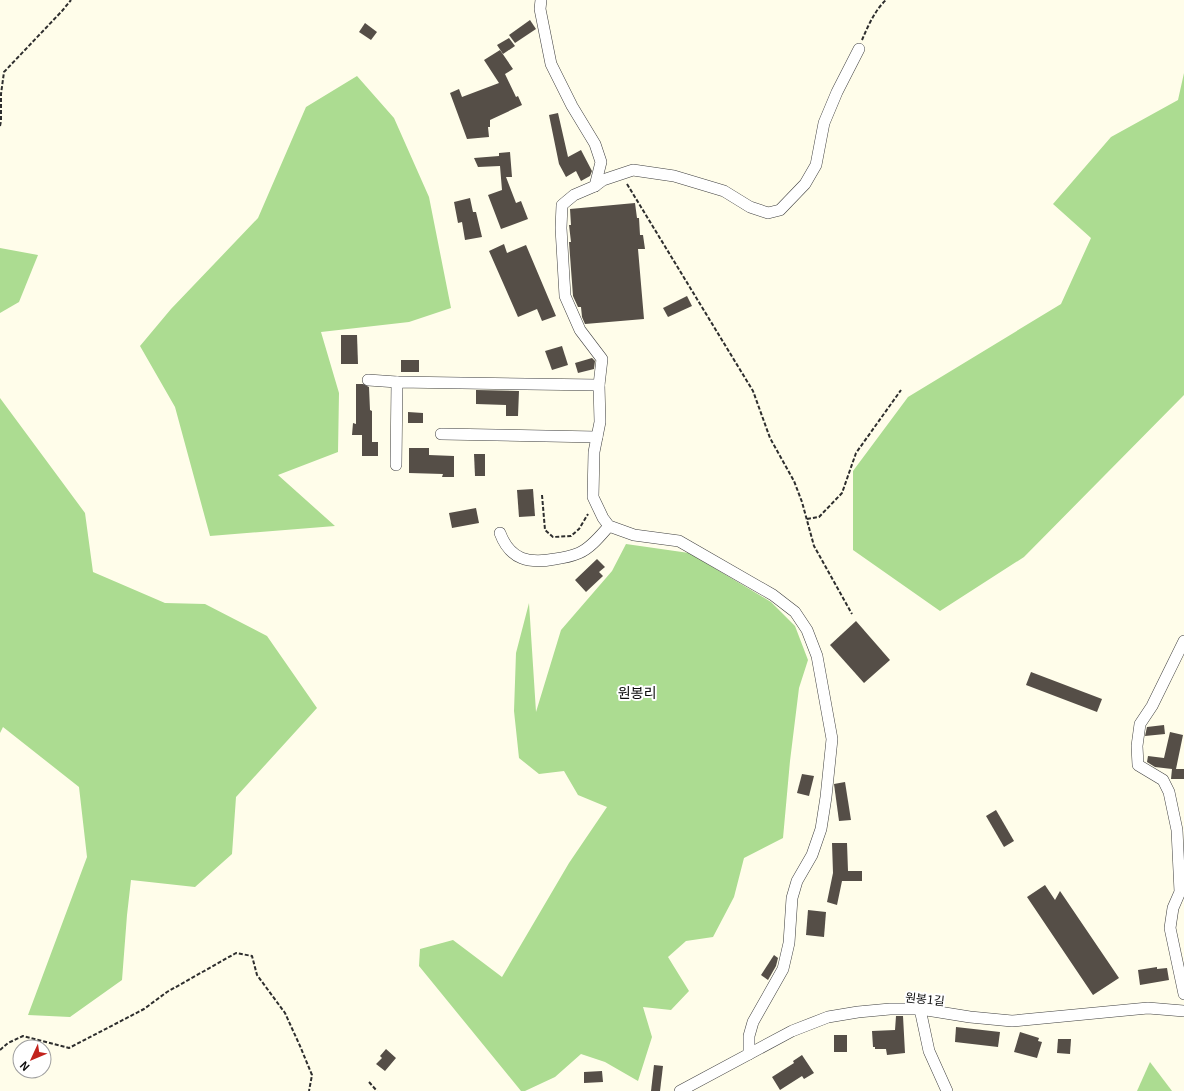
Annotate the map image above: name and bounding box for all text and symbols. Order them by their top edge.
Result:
district label: 원봉리 [618,682,656,702]
street label: 원봉1길 [904,987,946,1009]
north arrow [12,1039,52,1079]
text: N [15,1058,33,1075]

